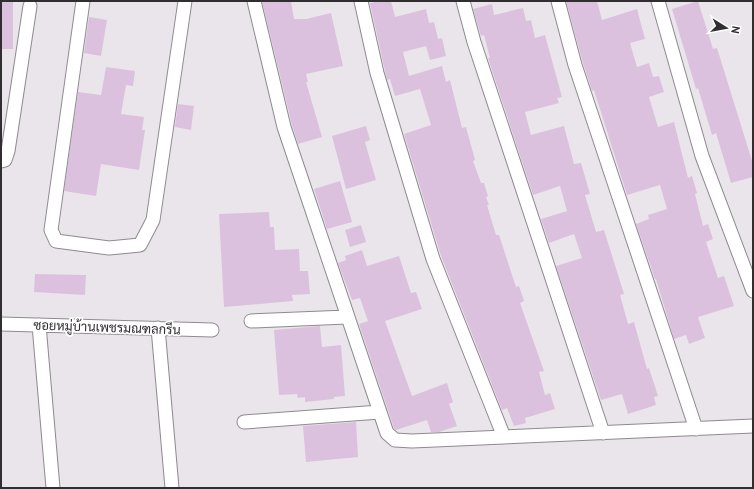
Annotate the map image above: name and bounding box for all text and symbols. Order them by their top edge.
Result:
north arrow [706,8,746,48]
text: N [728,25,743,35]
street label: ซอยหมู่บ้านเพชรมณฑลกรีน [33,315,181,340]

